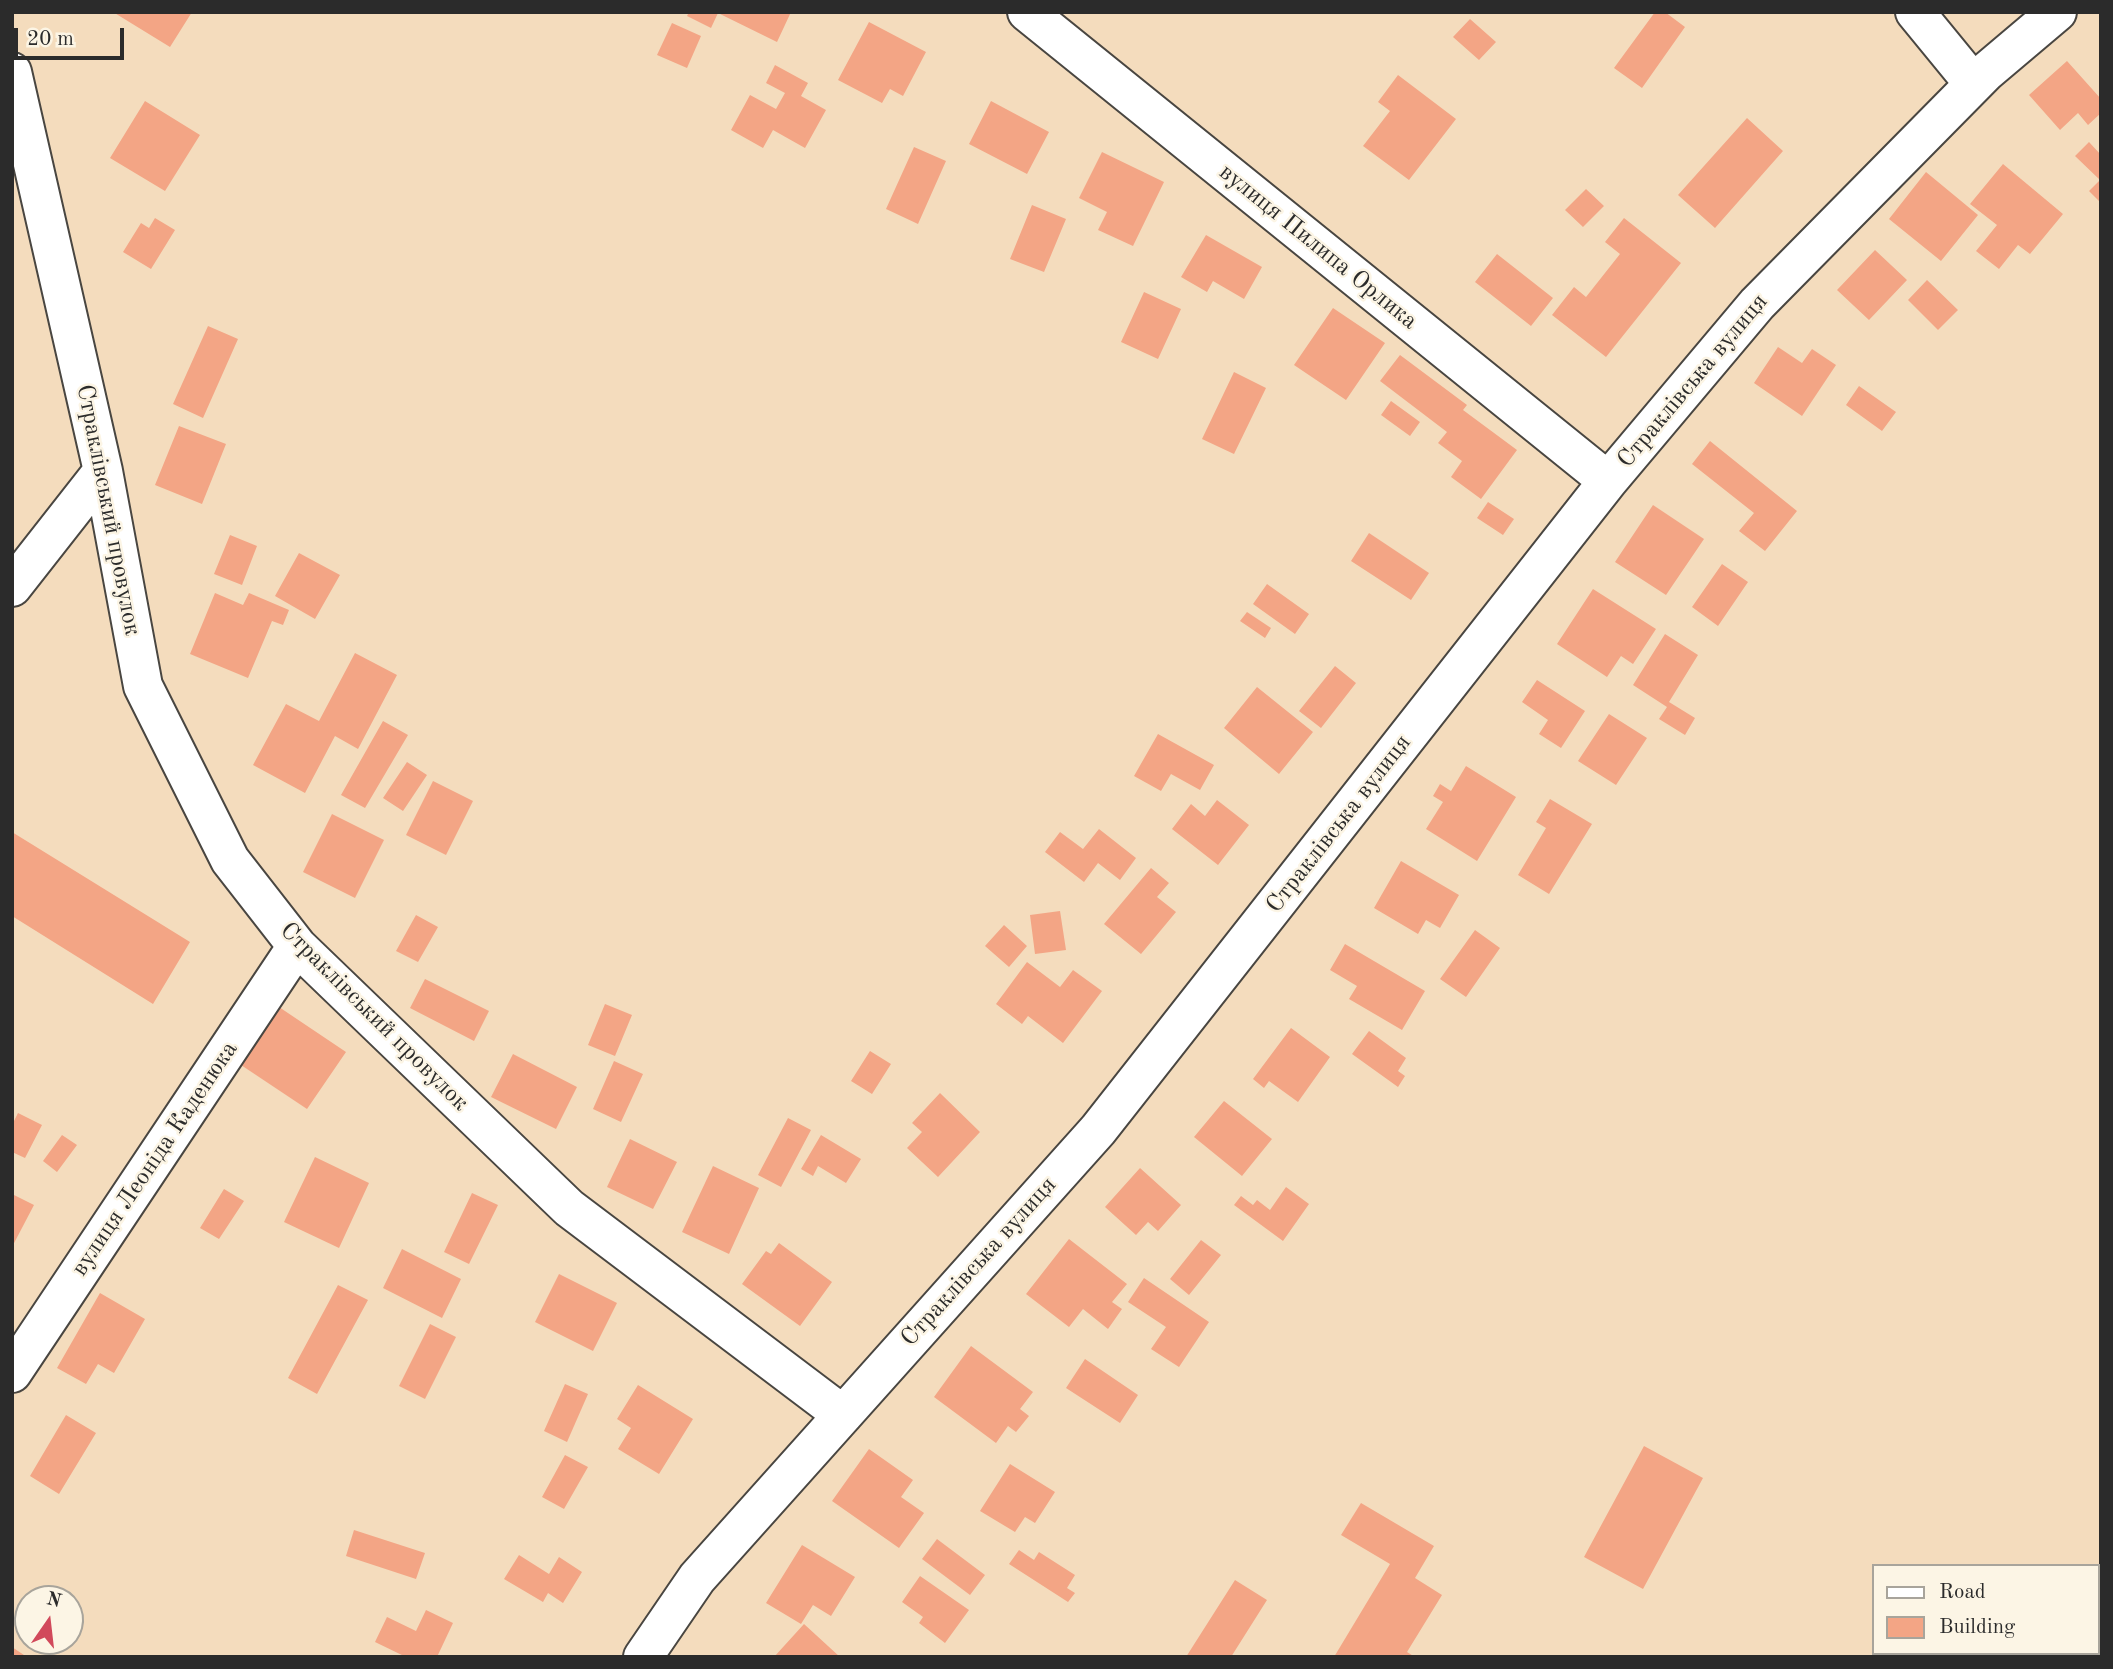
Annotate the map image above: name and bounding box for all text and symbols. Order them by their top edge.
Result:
scale bar [18,14,128,58]
text: 20 m [27,29,74,50]
street label: вулиця Пилипа Орлика [1213,158,1423,336]
street label: Страклівська вулиця [1612,288,1774,474]
street label: Страклівський провулок [70,382,146,638]
street label: Страклівська вулиця [1260,729,1418,919]
street label: Страклівський провулок [274,917,474,1117]
street label: вулиця Леоніда Каденюка [66,1036,244,1282]
street label: Страклівська вулиця [895,1171,1063,1353]
legend [1871,1564,2099,1655]
text: Road [1939,1582,1986,1603]
north arrow [14,1585,84,1655]
text: N [44,1590,63,1612]
text: Building [1939,1617,2015,1638]

